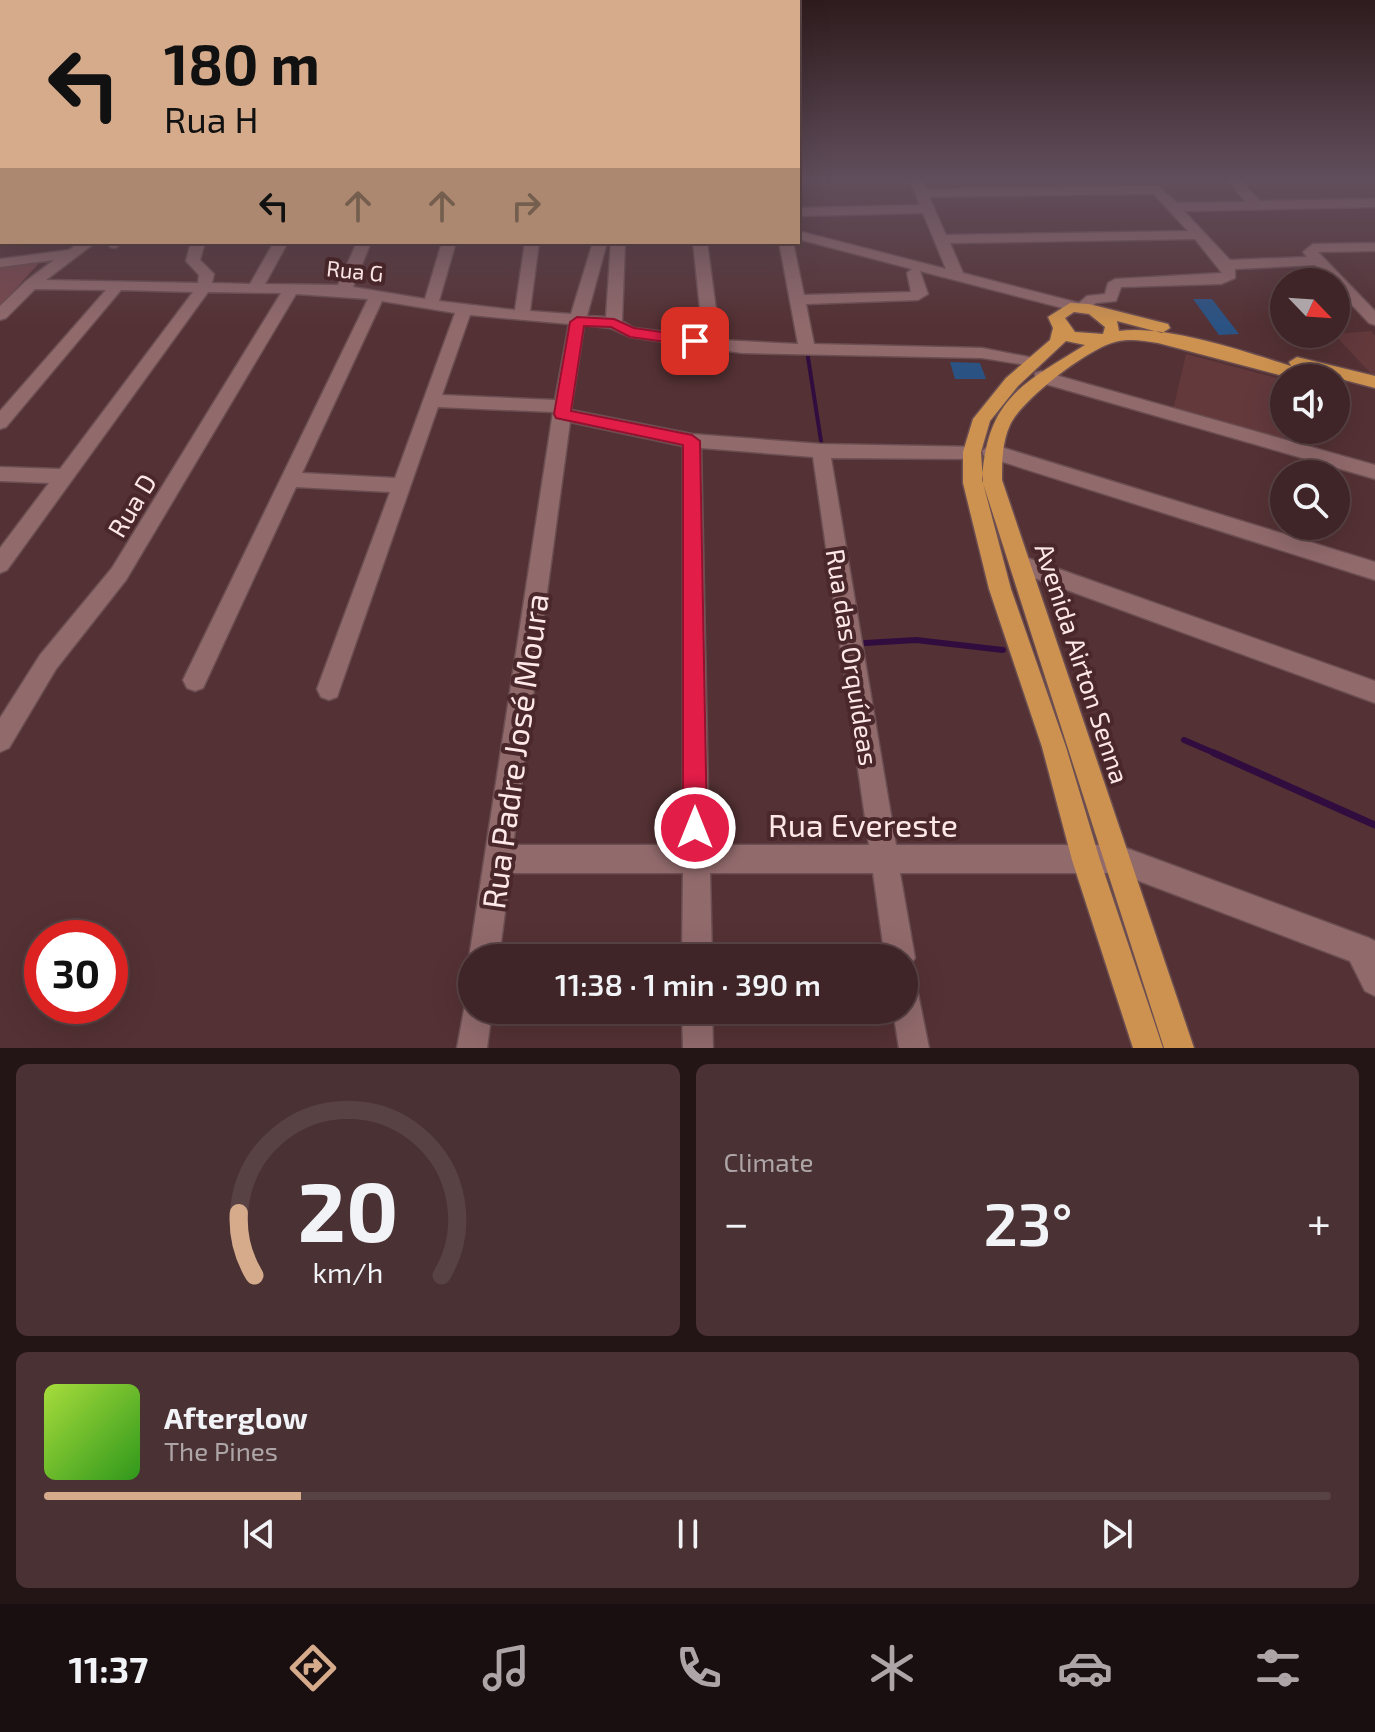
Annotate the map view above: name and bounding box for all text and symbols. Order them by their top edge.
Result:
text: 180 m [164,29,320,96]
icon: left [32,32,136,136]
text: Rua H [164,97,259,140]
icon: left [252,184,296,228]
icon: ahead [336,184,380,228]
icon: ahead [420,184,464,228]
icon: right [504,184,548,228]
street label: Rua G [325,254,385,286]
north arrow [1270,268,1350,348]
map controls [1270,268,1350,540]
pin [661,307,729,375]
icon: arrive [673,319,717,363]
button: sound [1270,364,1350,444]
button: search [1270,460,1350,540]
street label: Rua D [100,468,162,542]
street label: Avenida Airton Senna [1030,539,1136,787]
street label: Rua das Orquídeas [821,546,885,768]
street label: Rua Padre José Moura [473,591,555,911]
position arrow [653,786,737,870]
street label: Rua Evereste [768,805,958,843]
speed limit sign: 30 [24,920,128,1024]
text: 11:38 · 1 min · 390 m [555,966,821,1002]
text: Climate [724,1146,813,1177]
text: 20 [297,1159,398,1259]
text: 23° [983,1186,1073,1258]
text: − [724,1195,749,1248]
text: + [1307,1195,1331,1248]
text: km/h [312,1254,383,1289]
text: Afterglow [164,1399,308,1435]
text: The Pines [164,1435,278,1466]
icon: previous [237,1512,281,1556]
icon: pause [666,1512,710,1556]
icon: next [1095,1512,1139,1556]
icon: directions [285,1640,341,1696]
icon: music [478,1640,534,1696]
icon: phone [671,1640,727,1696]
icon: climate [864,1640,920,1696]
icon: car [1057,1640,1113,1696]
icon: filters [1250,1640,1306,1696]
text: 11:37 [69,1647,148,1690]

